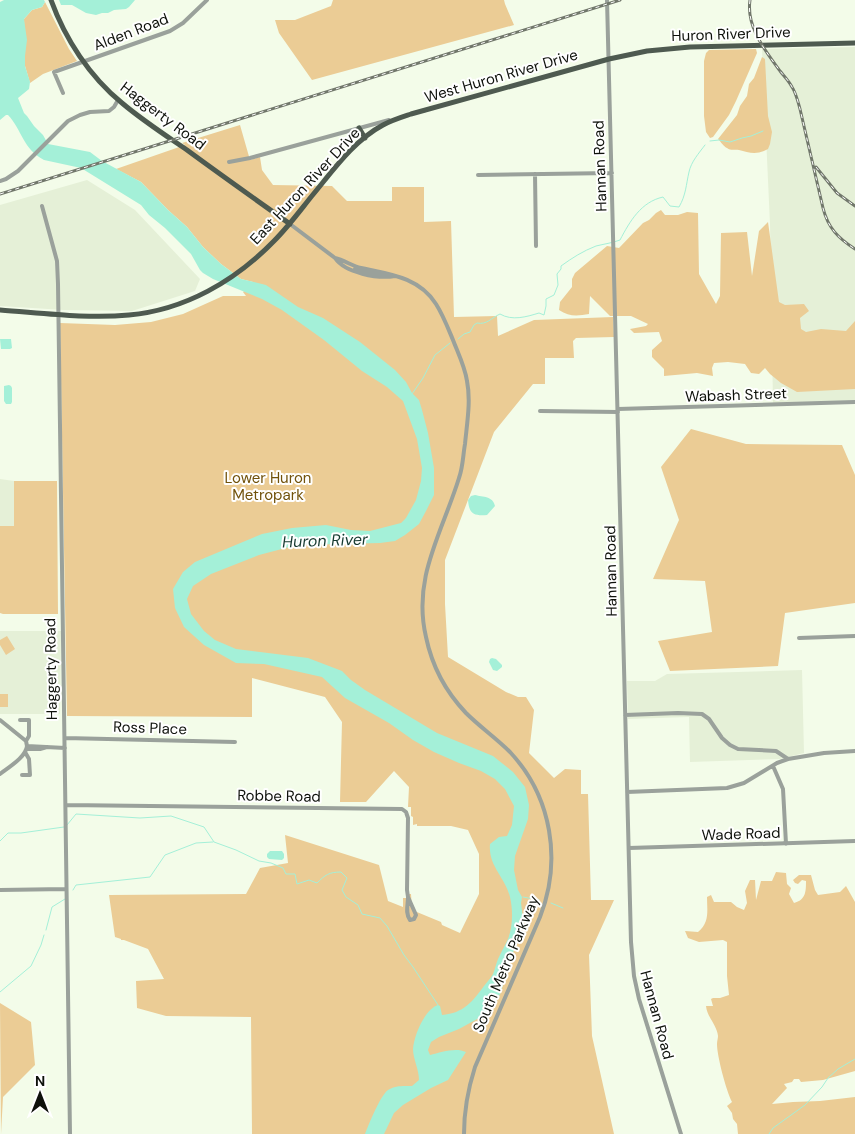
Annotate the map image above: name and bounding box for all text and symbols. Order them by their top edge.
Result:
street label: Alden Road [91,9,171,55]
street label: Huron River Drive [671,22,791,46]
street label: West Huron River Drive [422,45,580,107]
street label: Haggerty Road [116,77,210,155]
street label: Hannan Road [588,120,612,212]
street label: East Huron River Drive [246,123,364,249]
street label: Wabash Street [685,383,788,407]
park label: Lower Huron Metropark [224,468,312,505]
street label: Hannan Road [600,525,622,617]
water label: Huron River [282,528,369,552]
street label: Haggerty Road [40,618,62,720]
street label: Ross Place [113,717,187,739]
street label: Robbe Road [237,785,321,807]
street label: Wade Road [701,823,781,845]
street label: South Metro Parkway [468,892,544,1035]
street label: Hannan Road [636,968,678,1062]
north arrow [15,1069,65,1119]
text: N [35,1072,45,1090]

